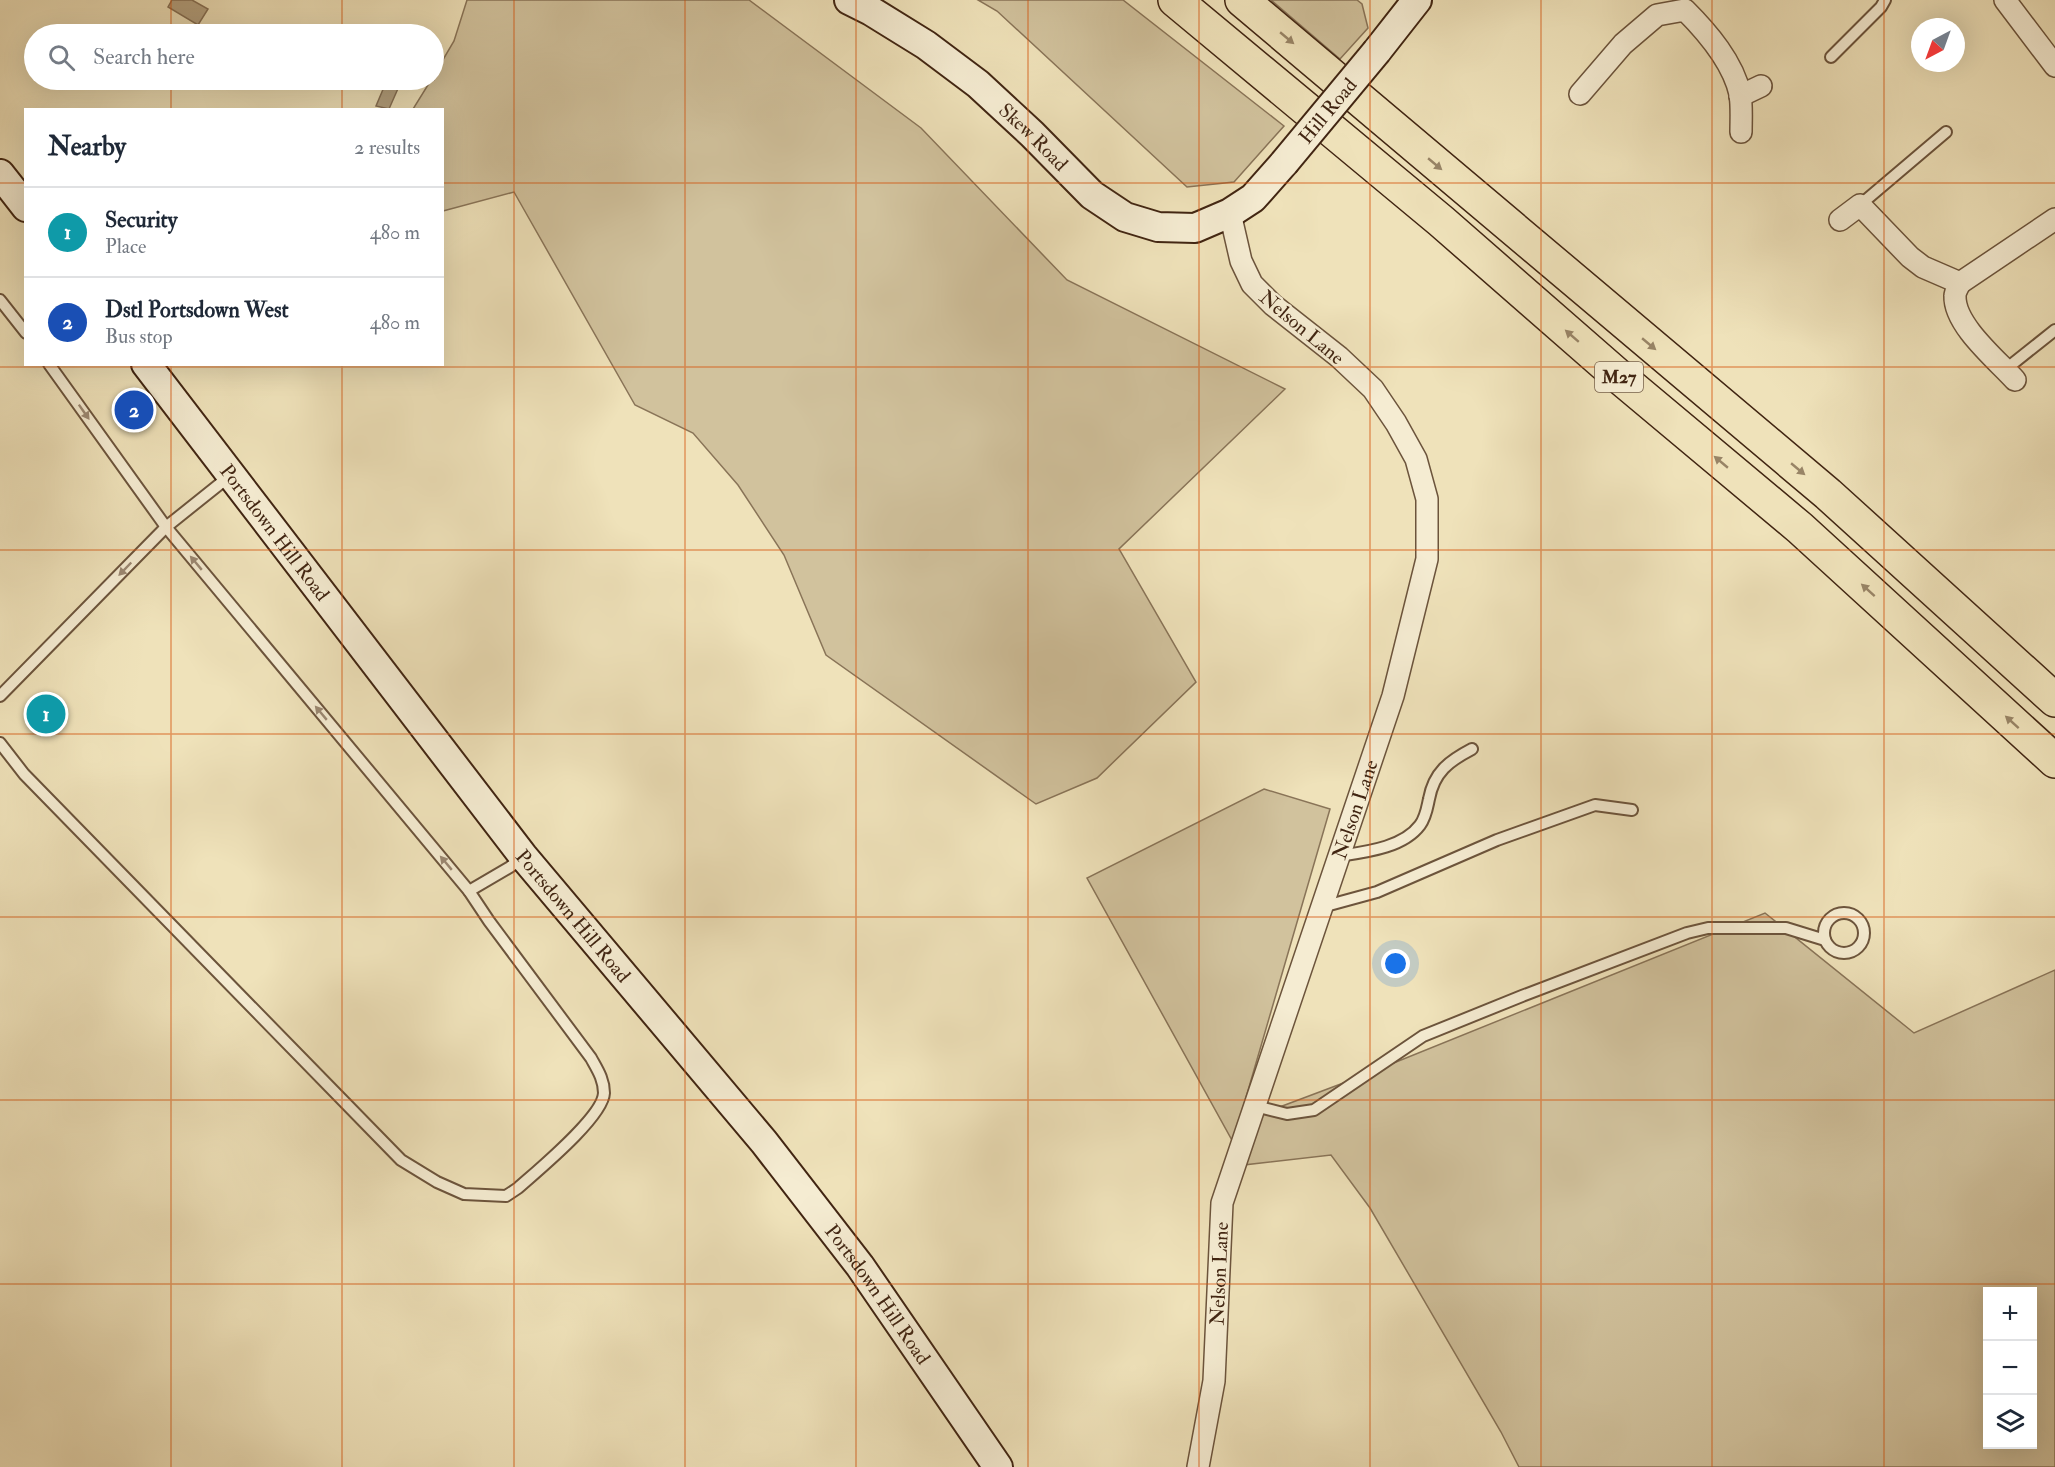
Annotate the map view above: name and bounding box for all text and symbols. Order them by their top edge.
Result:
north arrow [1911,18,1965,72]
search box [24,24,444,90]
one-way arrow [1279,31,1294,44]
icon: search [45,41,78,74]
text: Search here [93,43,195,71]
street label: Hill Road [1293,73,1362,149]
street label: Skew Road [994,98,1073,177]
text: Nearby [48,131,126,163]
text: 2 results [354,135,420,160]
one-way arrow [1427,157,1442,170]
text: Security [105,206,177,234]
text: 1 [64,220,71,245]
text: 480 m [370,220,420,245]
text: Place [105,234,146,259]
street label: Nelson Lane [1254,285,1349,370]
text: Dstl Portsdown West [105,296,289,324]
text: 2 [62,310,73,335]
text: 480 m [370,310,420,335]
text: Bus stop [105,324,173,349]
one-way arrow [1565,330,1580,343]
one-way arrow [1641,337,1657,350]
road number: M27 [1595,362,1643,392]
pin: 2 [114,388,154,432]
one-way arrow [78,403,90,419]
one-way arrow [1713,456,1729,469]
street label: Portsdown Hill Road [214,459,335,606]
one-way arrow [1790,462,1806,475]
one-way arrow [190,555,203,571]
one-way arrow [119,562,133,576]
one-way arrow [1861,584,1876,597]
pin: 1 [26,692,66,736]
one-way arrow [315,706,328,721]
one-way arrow [2005,716,2020,729]
street label: Nelson Lane [1327,757,1384,863]
street label: Portsdown Hill Road [510,845,636,988]
one-way arrow [440,856,453,871]
your location [1381,949,1410,978]
street label: Portsdown Hill Road [819,1219,936,1369]
street label: Nelson Lane [1205,1221,1234,1326]
map controls [1983,1287,2037,1449]
button: + [1983,1287,2037,1341]
button: − [1983,1341,2037,1395]
button: layers [1983,1395,2037,1449]

